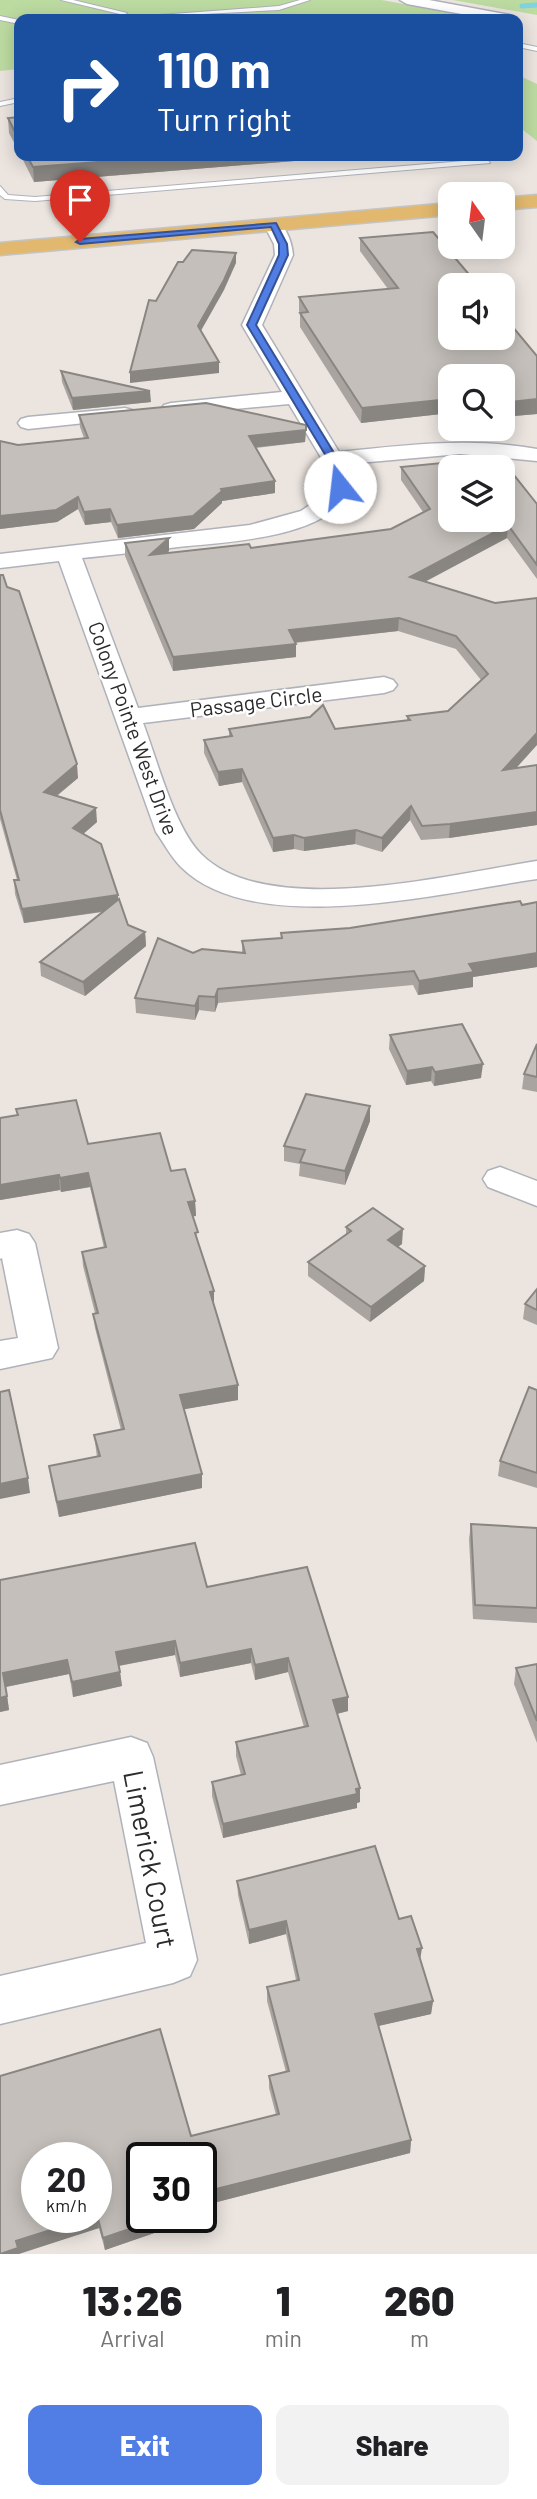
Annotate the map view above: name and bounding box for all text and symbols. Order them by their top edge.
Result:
text: 110 m [157,39,271,98]
icon: right [42,42,133,133]
text: Turn right [157,99,292,137]
pin [50,170,110,242]
icon: arrive [61,181,99,219]
north arrow [438,182,514,259]
map controls [438,182,515,532]
button: sound [438,273,515,350]
button: search [438,364,515,441]
position arrow [303,450,377,524]
button: layers [438,455,515,532]
street label: Colony Pointe West Drive [84,618,184,838]
street label: Passage Circle [189,680,323,722]
street label: Limerick Court [117,1767,185,1951]
speed limit sign: 30 [126,2142,217,2233]
text: 20 [47,2157,86,2199]
text: km/h [46,2194,87,2216]
text: 13:26 [82,2274,183,2324]
text: 1 [276,2274,291,2324]
text: 260 [384,2274,455,2324]
text: Arrival [100,2324,164,2352]
text: min [265,2324,302,2352]
text: m [410,2324,429,2352]
button: Exit [28,2405,262,2485]
button: Share [276,2405,509,2485]

